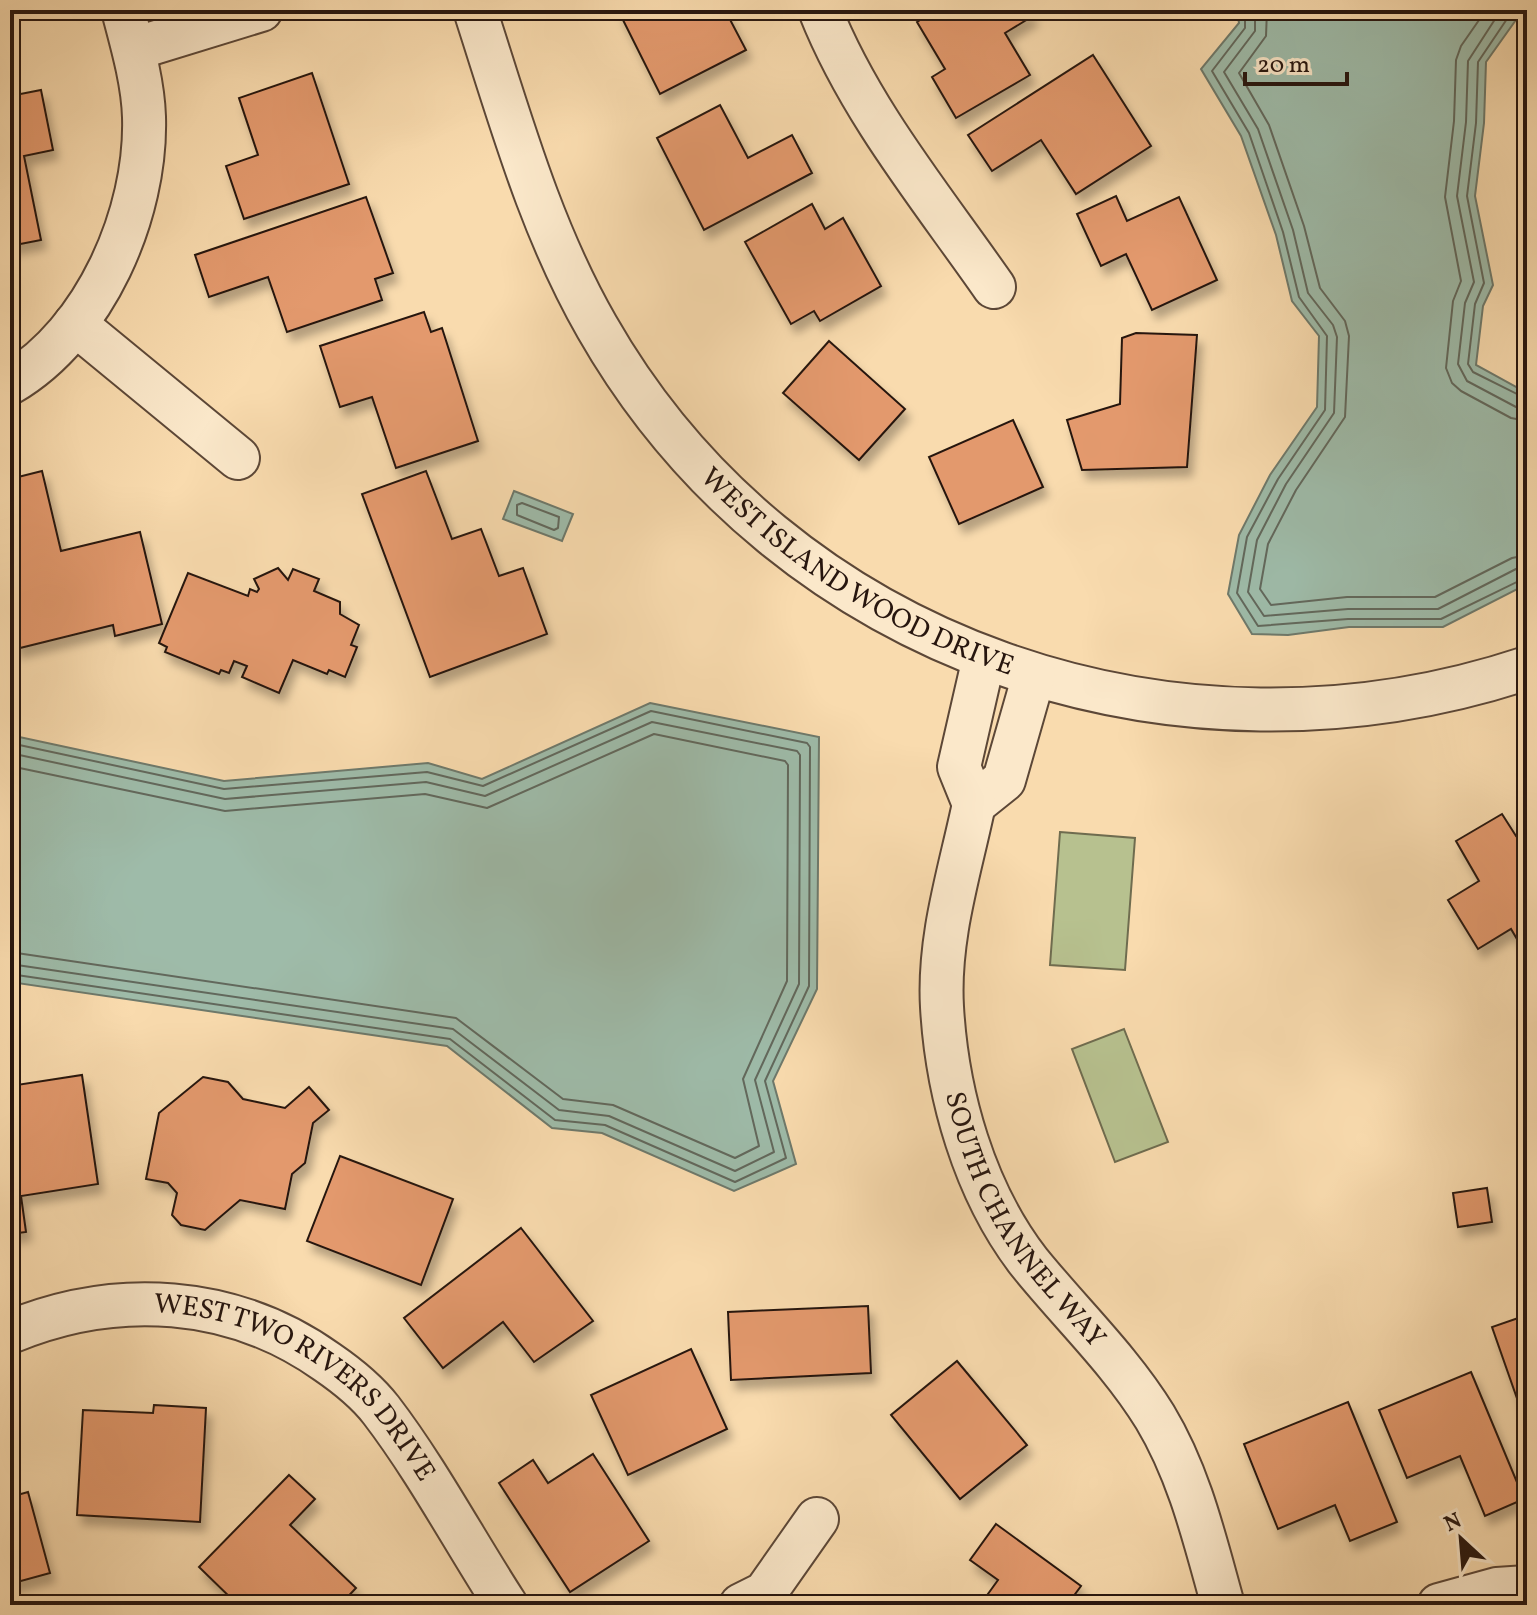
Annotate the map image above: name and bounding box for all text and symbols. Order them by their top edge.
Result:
scale bar [1245,36,1347,86]
text: 20 m [1257,49,1310,83]
street label: WEST ISLAND WOOD DRIVE [691,459,1019,686]
street label: SOUTH CHANNEL WAY [935,1088,1115,1357]
street label: WEST TWO RIVERS DRIVE [153,1285,444,1489]
north arrow [1421,1499,1501,1579]
text: N [1439,1506,1467,1541]

